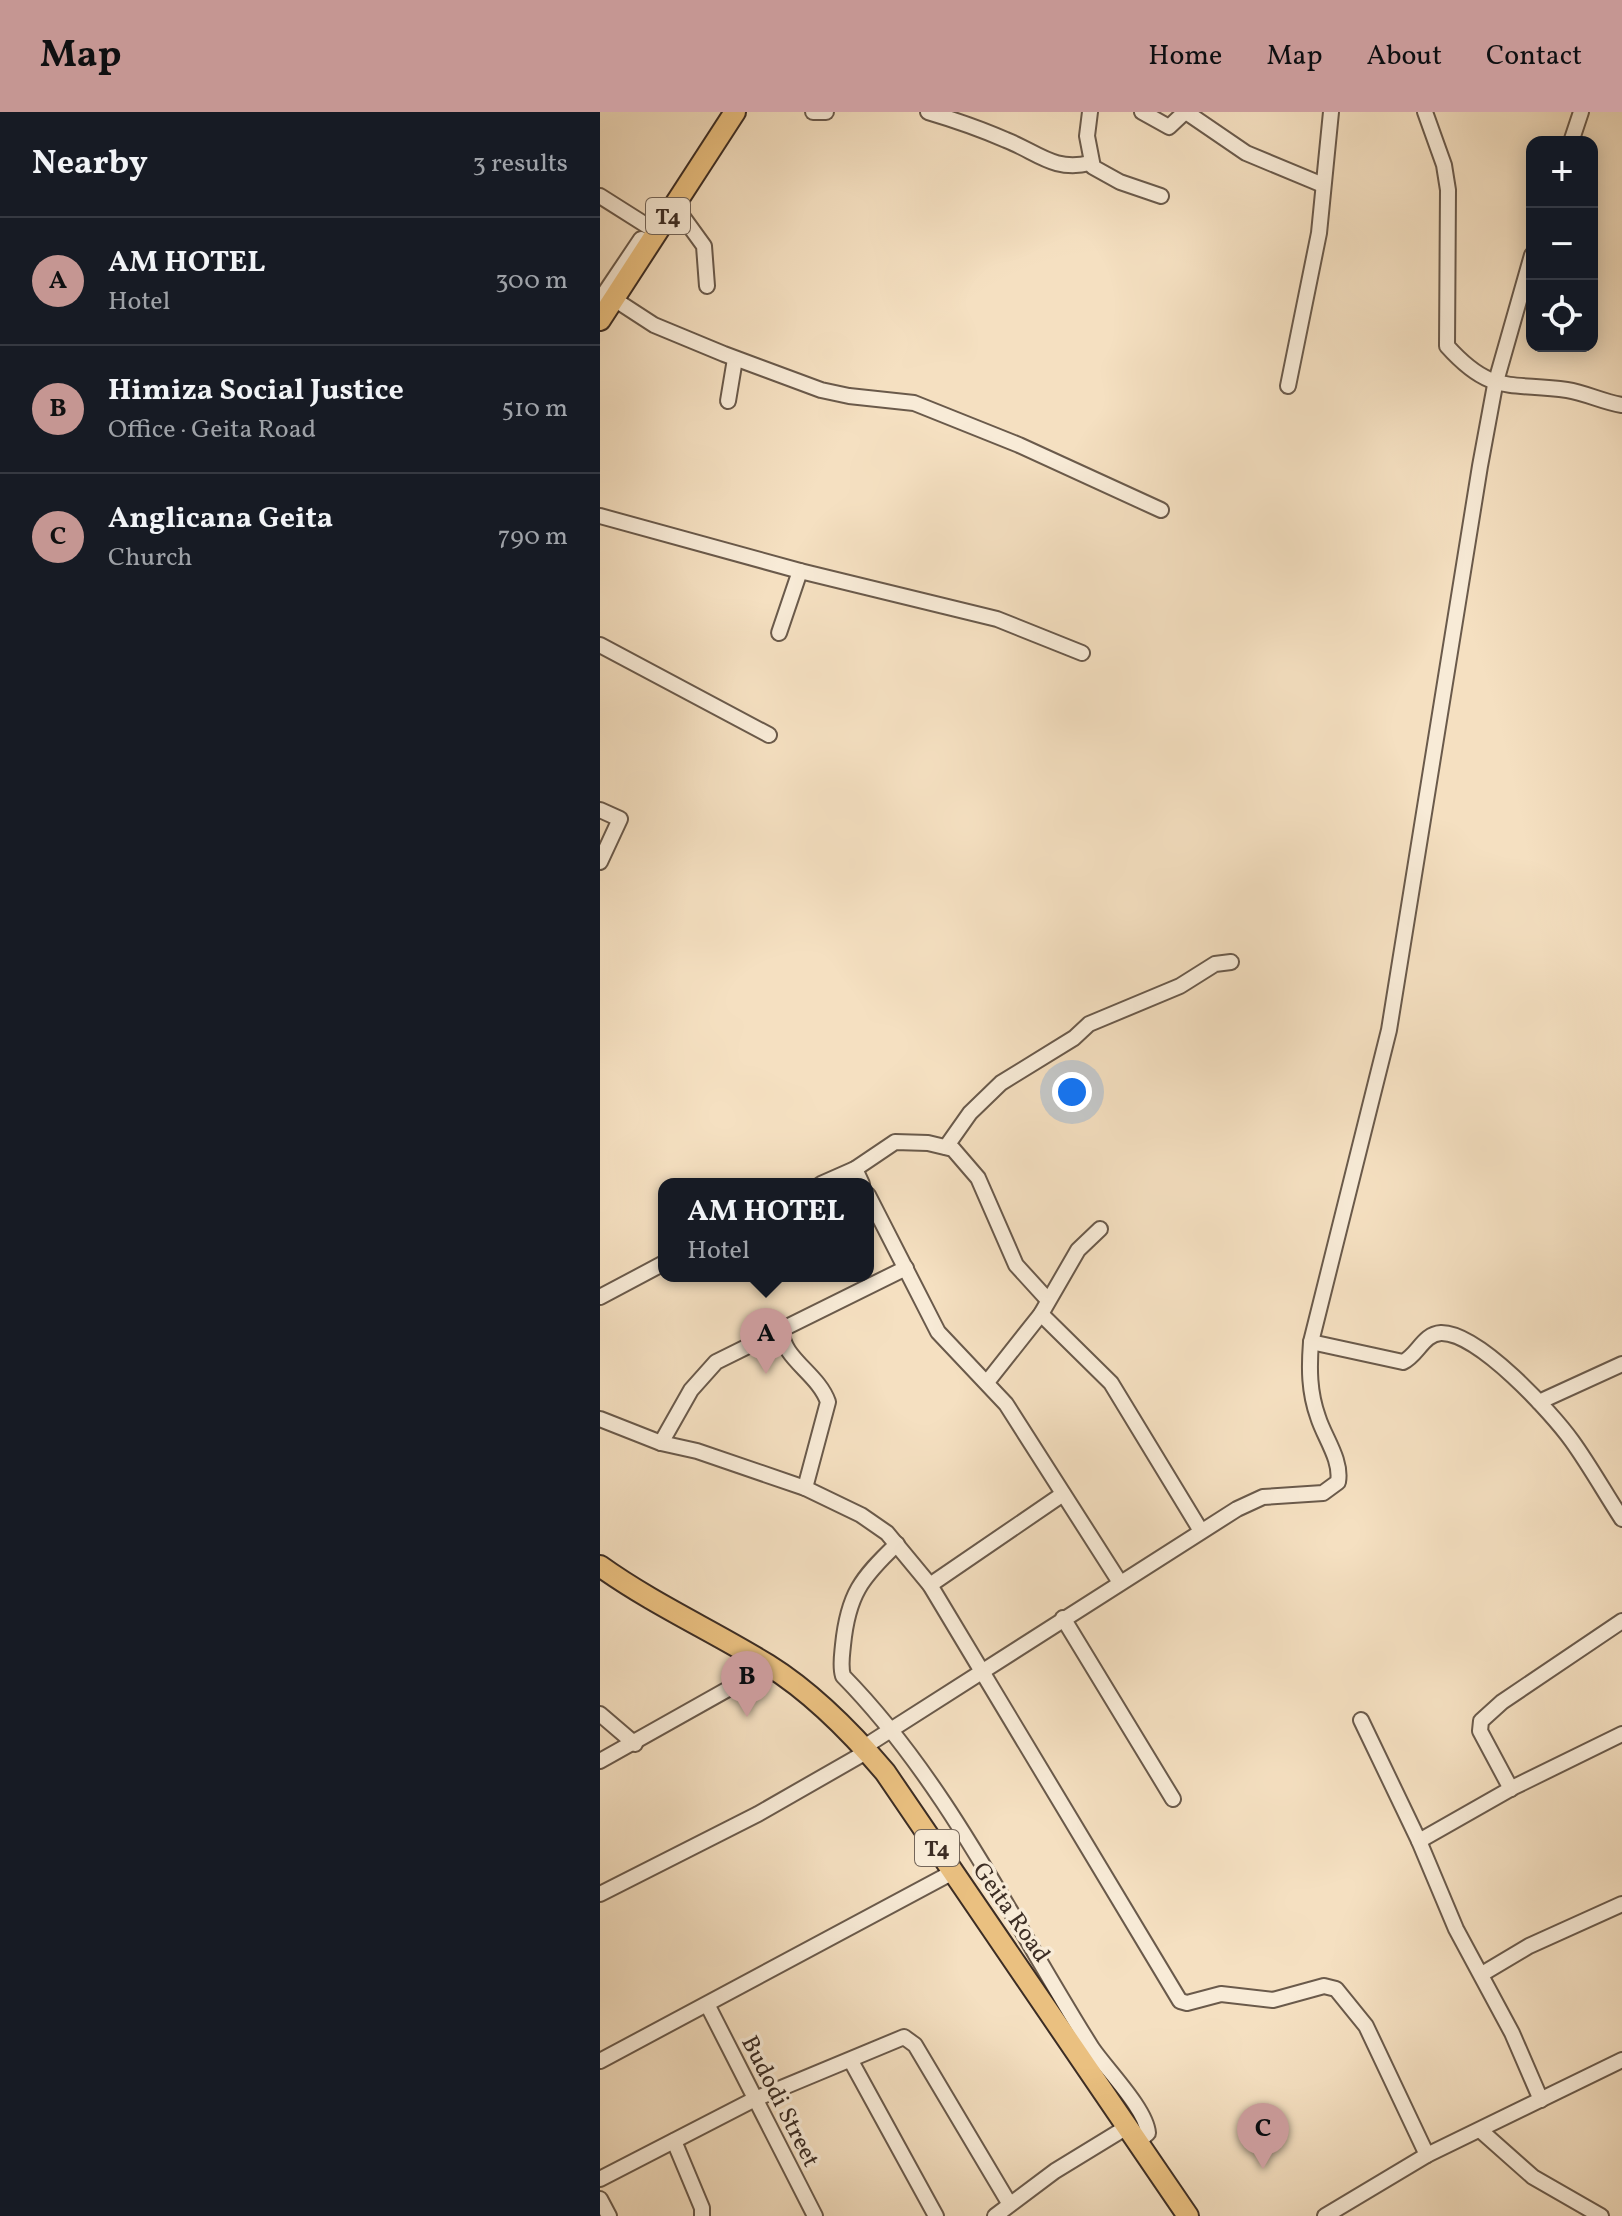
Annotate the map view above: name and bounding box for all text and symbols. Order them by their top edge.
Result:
text: Map [40,30,121,83]
text: Home [1148,37,1222,76]
text: Map [1266,37,1322,76]
text: About [1366,37,1442,76]
text: Contact [1486,37,1582,76]
map controls [1526,136,1598,352]
button: + [1526,136,1598,208]
text: Nearby [32,141,148,188]
text: 3 results [472,146,568,182]
road number: T4 [646,198,690,234]
button: − [1526,208,1598,280]
text: AM HOTEL [108,242,265,284]
text: A [49,263,67,299]
text: 300 m [495,263,568,299]
button: locate [1526,280,1598,352]
text: Hotel [108,284,170,320]
text: Himiza Social Justice [108,370,404,412]
text: B [49,391,67,427]
text: 510 m [502,391,568,427]
text: Office · Geita Road [108,412,316,448]
text: Anglicana Geita [108,498,333,540]
text: C [50,519,66,555]
text: 790 m [498,519,568,555]
text: Church [108,540,193,576]
your location [1052,1072,1092,1112]
popup [658,1178,874,1282]
text: AM HOTEL [687,1191,845,1233]
text: Hotel [687,1233,750,1269]
pin: A [740,1308,792,1374]
pin: B [721,1651,773,1717]
road number: T4 [915,1830,959,1866]
street label: Geita Road [963,1856,1057,1970]
street label: Budodi Street [732,2030,827,2173]
pin: C [1237,2103,1289,2169]

